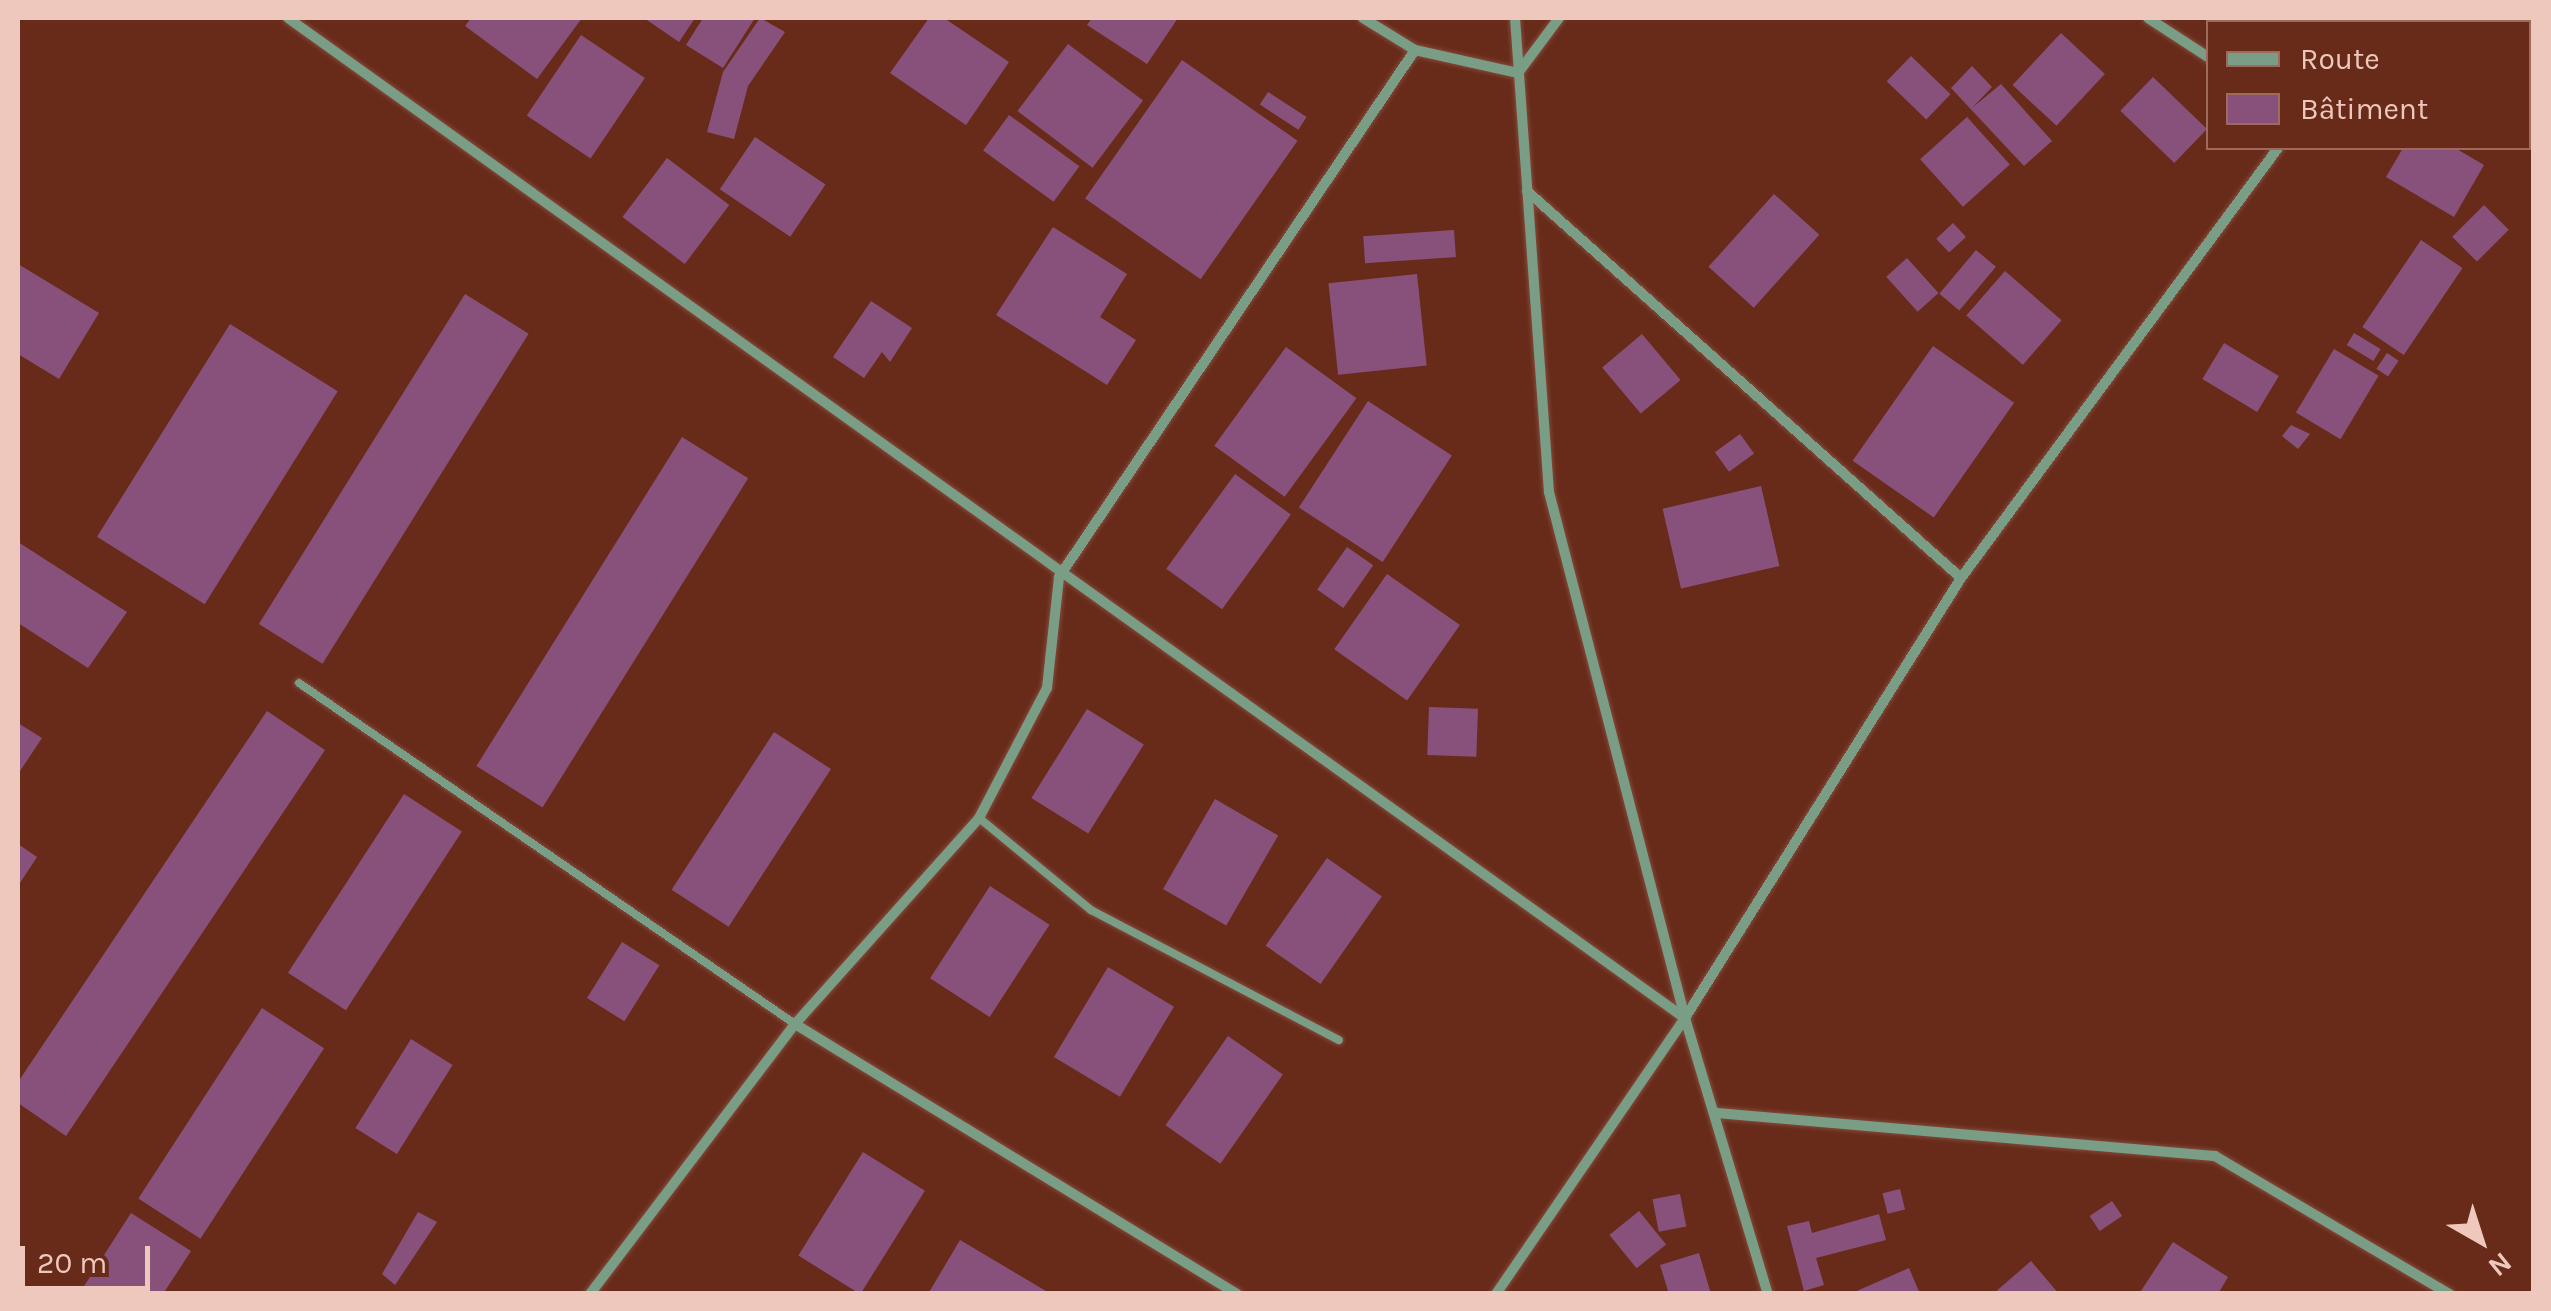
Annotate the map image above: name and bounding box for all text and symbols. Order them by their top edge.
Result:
legend [2206,20,2531,150]
text: Route [2300,41,2380,77]
text: Bâtiment [2300,91,2428,127]
north arrow [2431,1191,2531,1291]
scale bar [25,1226,155,1288]
text: 20 m [37,1245,107,1281]
text: N [2482,1246,2518,1284]

